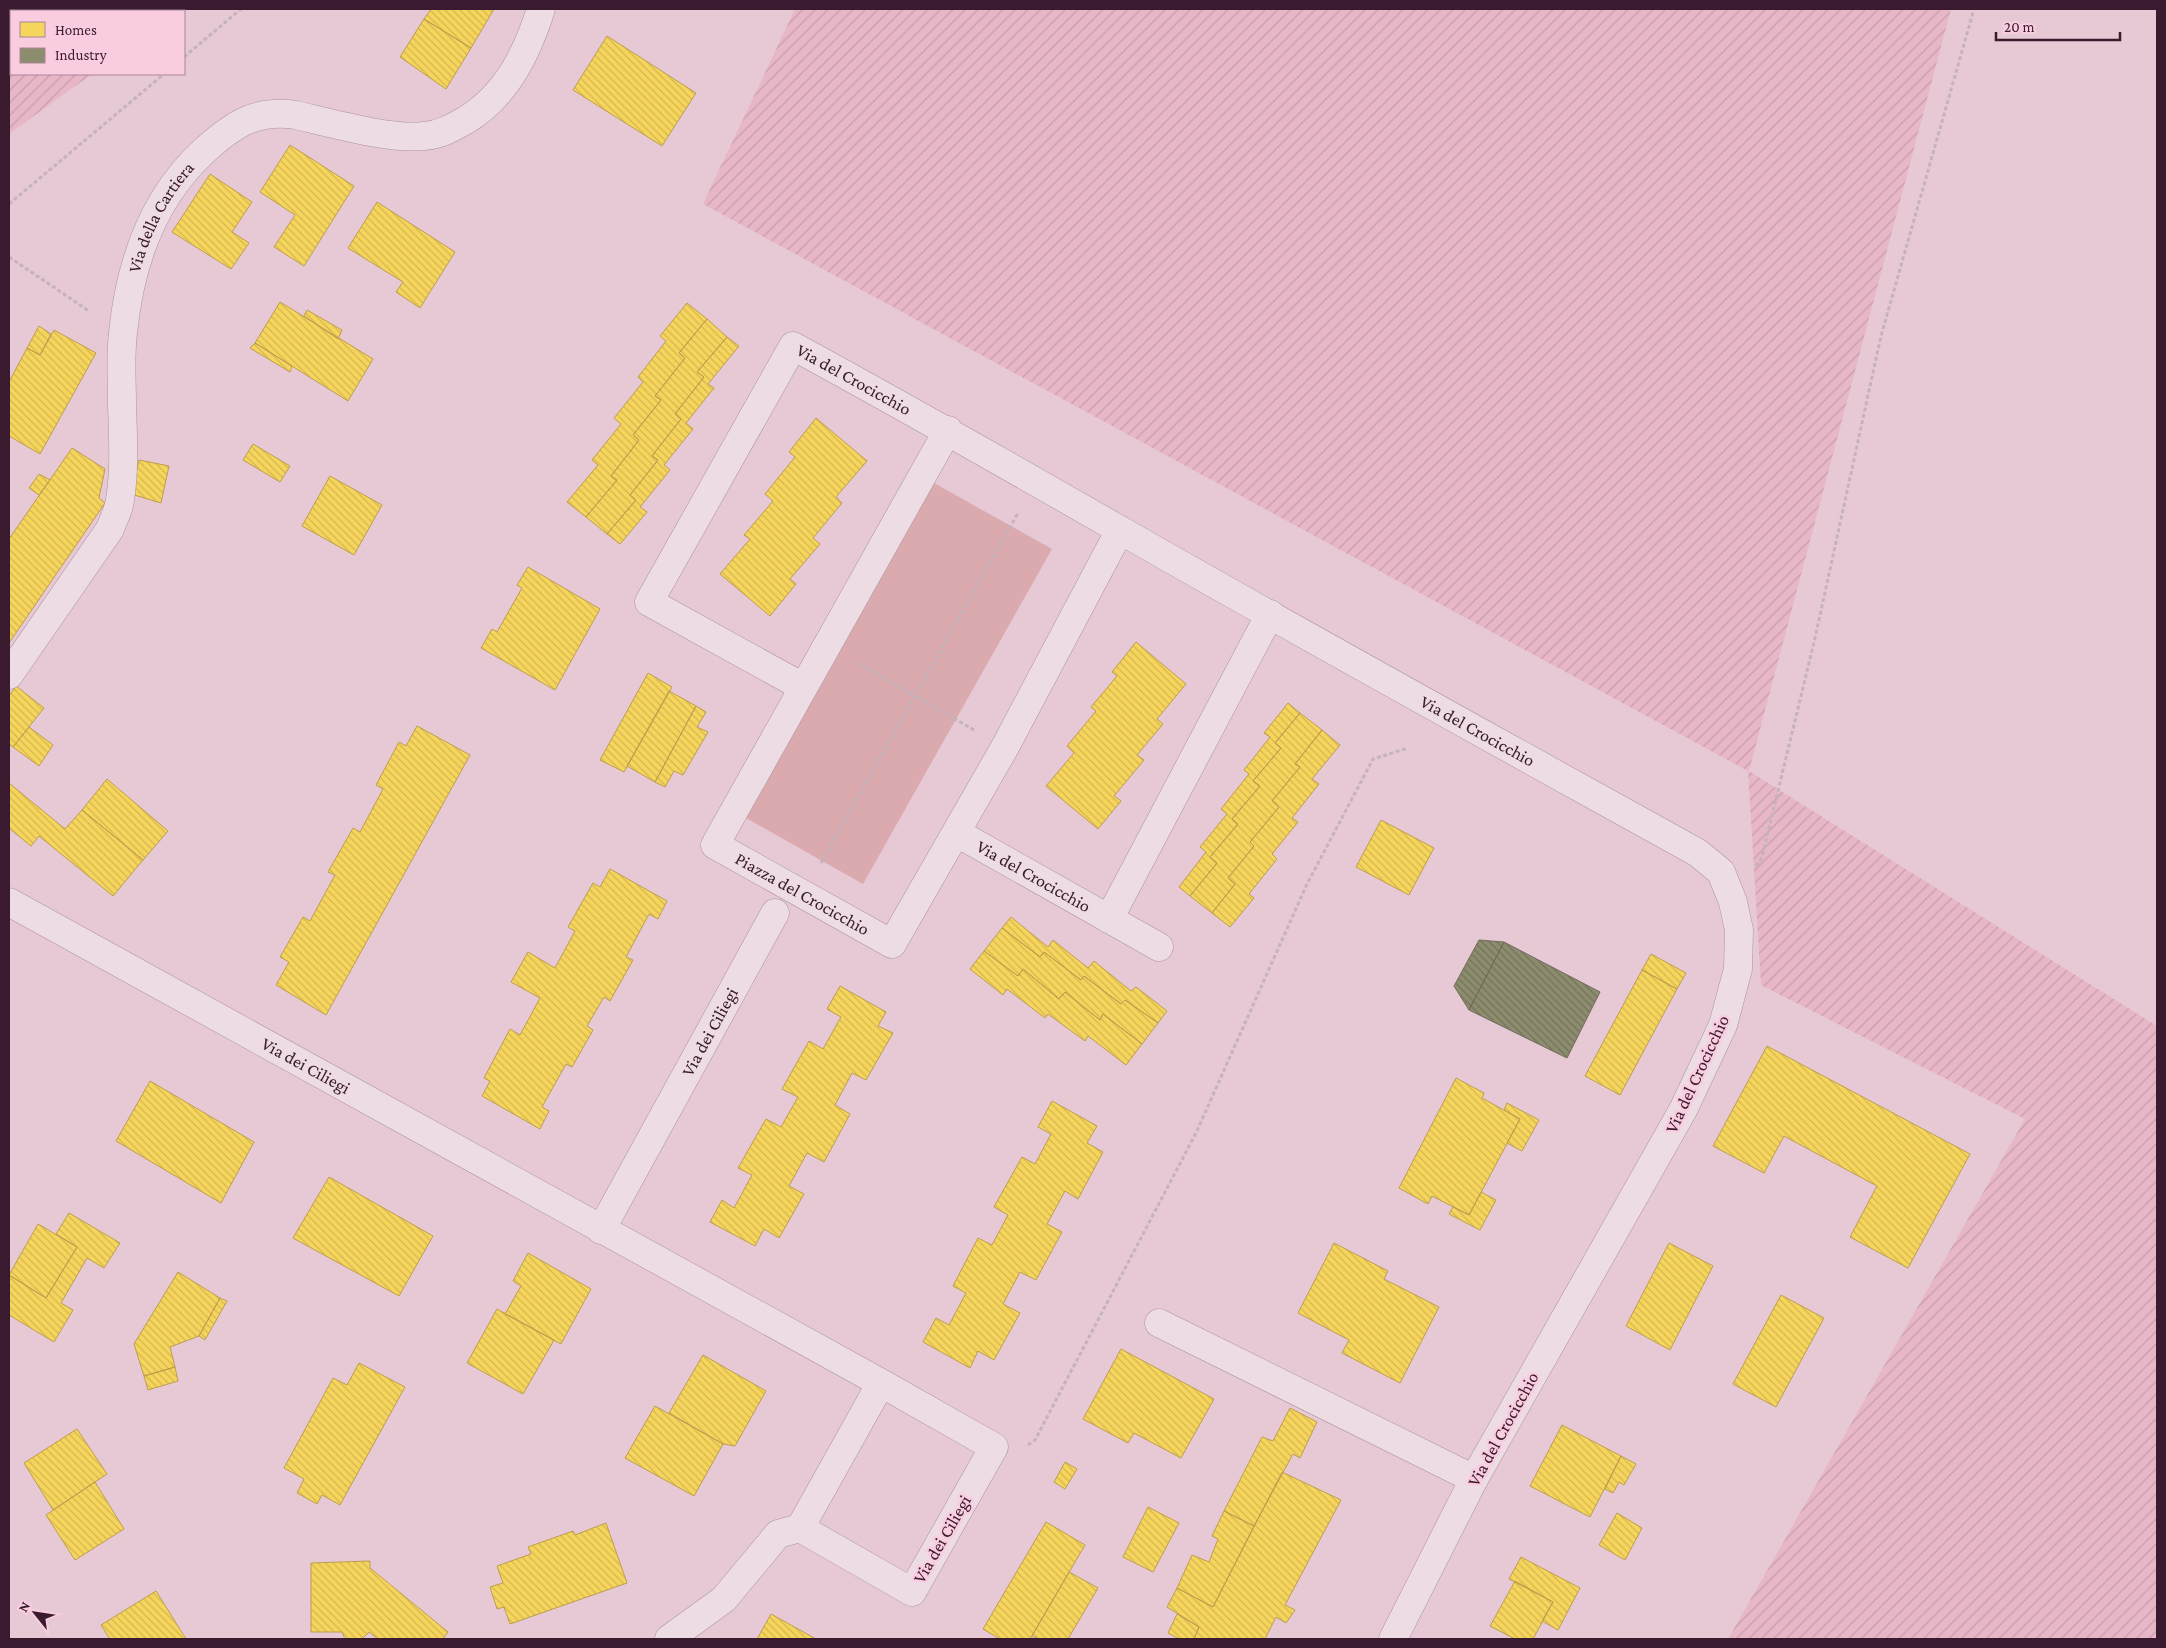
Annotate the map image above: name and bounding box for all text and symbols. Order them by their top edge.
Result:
legend [10,10,185,75]
scale bar [1996,10,2120,42]
text: 20 m [2004,19,2035,35]
text: Homes [55,22,97,38]
text: Industry [55,47,107,64]
street label: Via della Cartiera [124,158,198,275]
street label: Via del Crocicchio [793,340,915,419]
street label: Via del Crocicchio [1417,691,1538,771]
street label: Via del Crocicchio [973,836,1094,916]
street label: Piazza del Crocicchio [732,848,873,939]
street label: Via dei Ciliegi [677,984,742,1080]
street label: Via del Crocicchio [1661,1012,1733,1136]
street label: Via dei Ciliegi [258,1033,354,1098]
street label: Via del Crocicchio [1463,1368,1543,1490]
street label: Via dei Ciliegi [909,1491,975,1586]
north arrow [10,1588,60,1638]
text: N [14,1598,33,1615]

